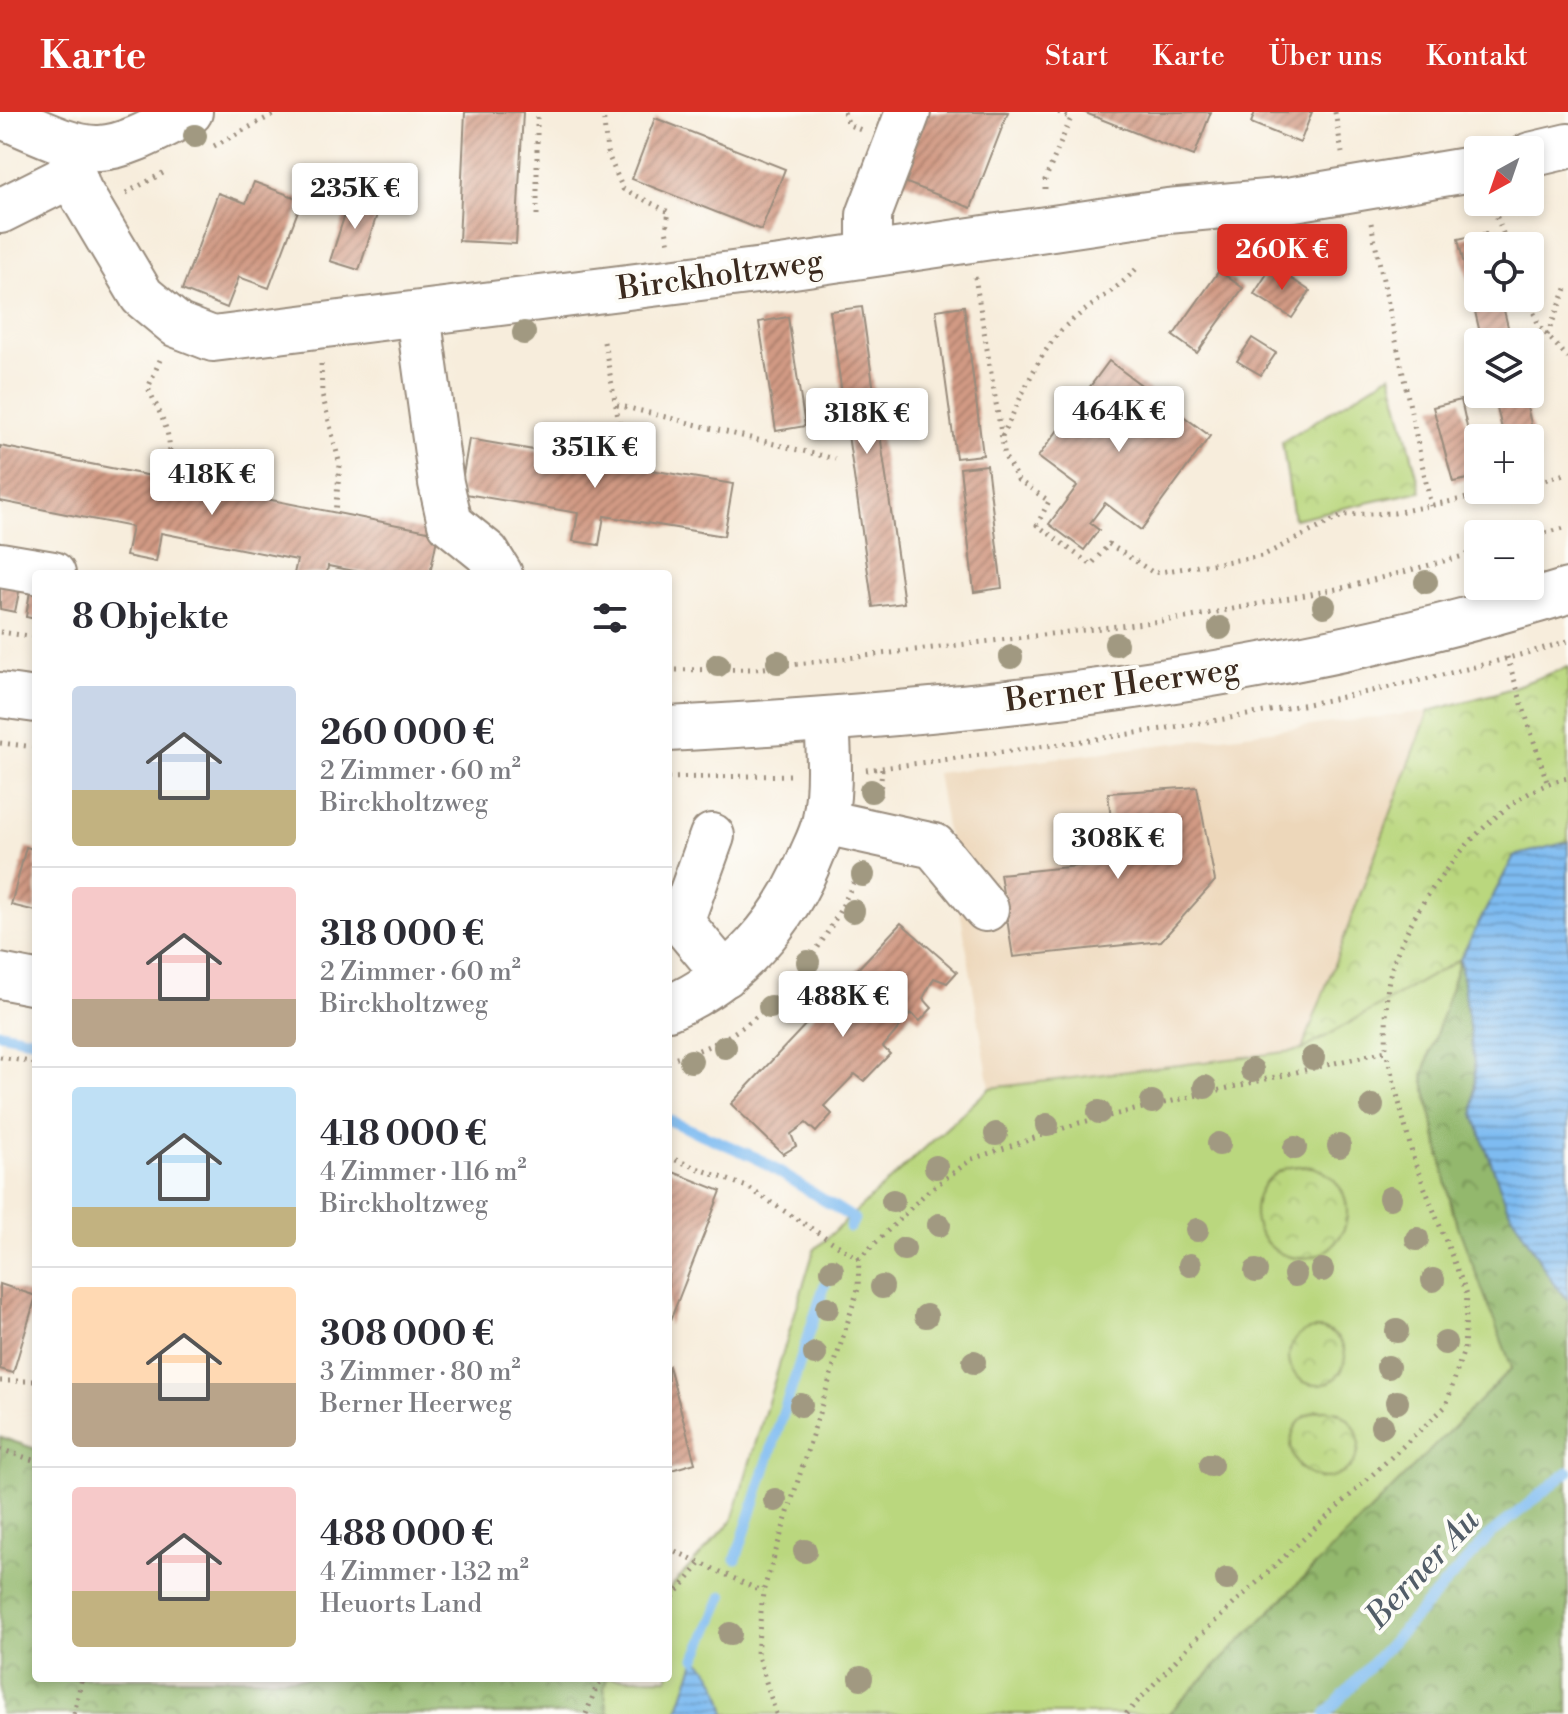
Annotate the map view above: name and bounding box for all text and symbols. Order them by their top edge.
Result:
text: Karte [40,33,146,80]
text: Start [1045,39,1108,74]
text: Karte [1152,39,1225,74]
text: Über uns [1269,39,1382,74]
text: Kontakt [1426,39,1528,74]
north arrow [1464,136,1544,216]
map controls [1464,136,1544,600]
pin: 235K € [290,163,420,231]
text: 235K € [310,173,400,205]
pin: 260K € [1217,224,1347,292]
button: locate [1464,232,1544,312]
text: 260K € [1235,234,1329,266]
street label: Birckholtzweg [614,241,826,309]
button: layers [1464,328,1544,408]
pin: 464K € [1054,386,1184,454]
pin: 318K € [802,388,932,456]
text: 464K € [1072,396,1166,428]
text: 318K € [824,398,910,430]
pin: 351K € [530,422,660,490]
button: + [1464,424,1544,504]
text: 351K € [552,432,638,464]
pin: 418K € [147,449,277,517]
text: 418K € [168,459,256,491]
button: − [1464,520,1544,600]
icon: filters [588,596,632,640]
text: 8 Objekte [72,597,229,639]
street label: Berner Heerweg [1001,649,1242,721]
text: 260 000 € [320,713,495,755]
icon: home [136,718,232,814]
text: 2 Zimmer · 60 m² [320,755,521,787]
text: Birckholtzweg [320,787,488,819]
pin: 308K € [1053,813,1183,881]
text: 308K € [1071,823,1165,855]
text: 318 000 € [320,914,484,956]
icon: home [136,919,232,1015]
text: 2 Zimmer · 60 m² [320,956,521,988]
pin: 488K € [778,971,908,1039]
text: 488K € [797,981,889,1013]
text: Birckholtzweg [320,988,488,1020]
text: 418 000 € [320,1114,487,1156]
icon: home [136,1119,232,1215]
text: 4 Zimmer · 116 m² [320,1156,527,1188]
text: Birckholtzweg [320,1188,488,1220]
text: 308 000 € [320,1314,494,1356]
icon: home [136,1319,232,1415]
text: 3 Zimmer · 80 m² [320,1356,521,1388]
text: Berner Heerweg [320,1388,512,1420]
water label: Berner Au [1356,1500,1489,1638]
text: 488 000 € [320,1514,493,1556]
icon: home [136,1519,232,1615]
text: 4 Zimmer · 132 m² [320,1556,529,1588]
text: Heuorts Land [320,1588,482,1620]

